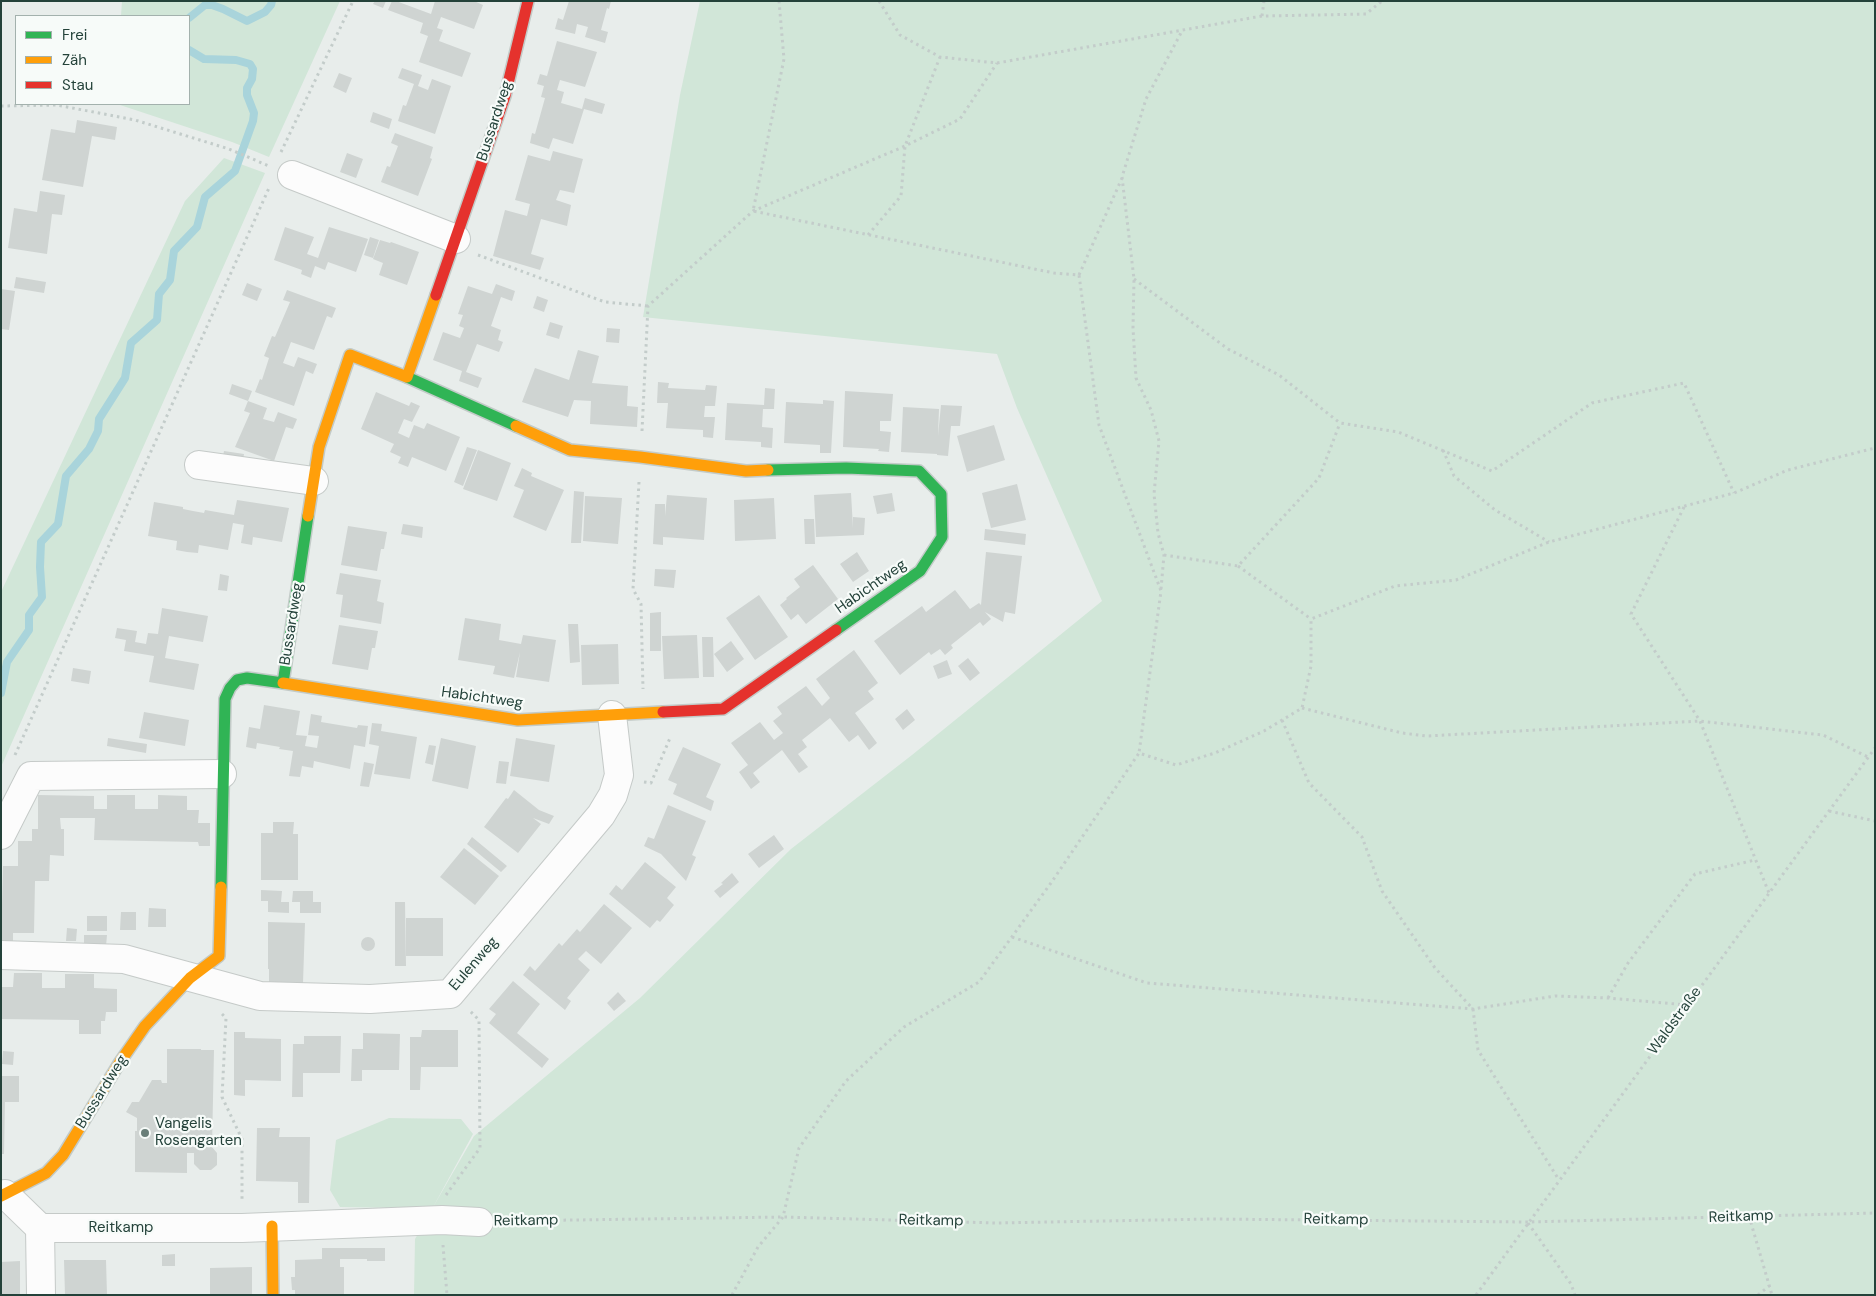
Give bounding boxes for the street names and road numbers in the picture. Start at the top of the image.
street label: Bussardweg [474,78,516,164]
street label: Habichtweg [832,556,910,618]
street label: Bussardweg [277,581,307,667]
street label: Habichtweg [440,683,524,713]
street label: Eulenweg [446,933,502,995]
street label: Waldstraße [1644,983,1706,1059]
street label: Bussardweg [72,1052,132,1132]
street label: Reitkamp [1708,1207,1774,1227]
street label: Reitkamp [1303,1210,1369,1230]
street label: Reitkamp [493,1211,559,1231]
street label: Reitkamp [898,1211,964,1231]
street label: Reitkamp [89,1219,153,1237]

